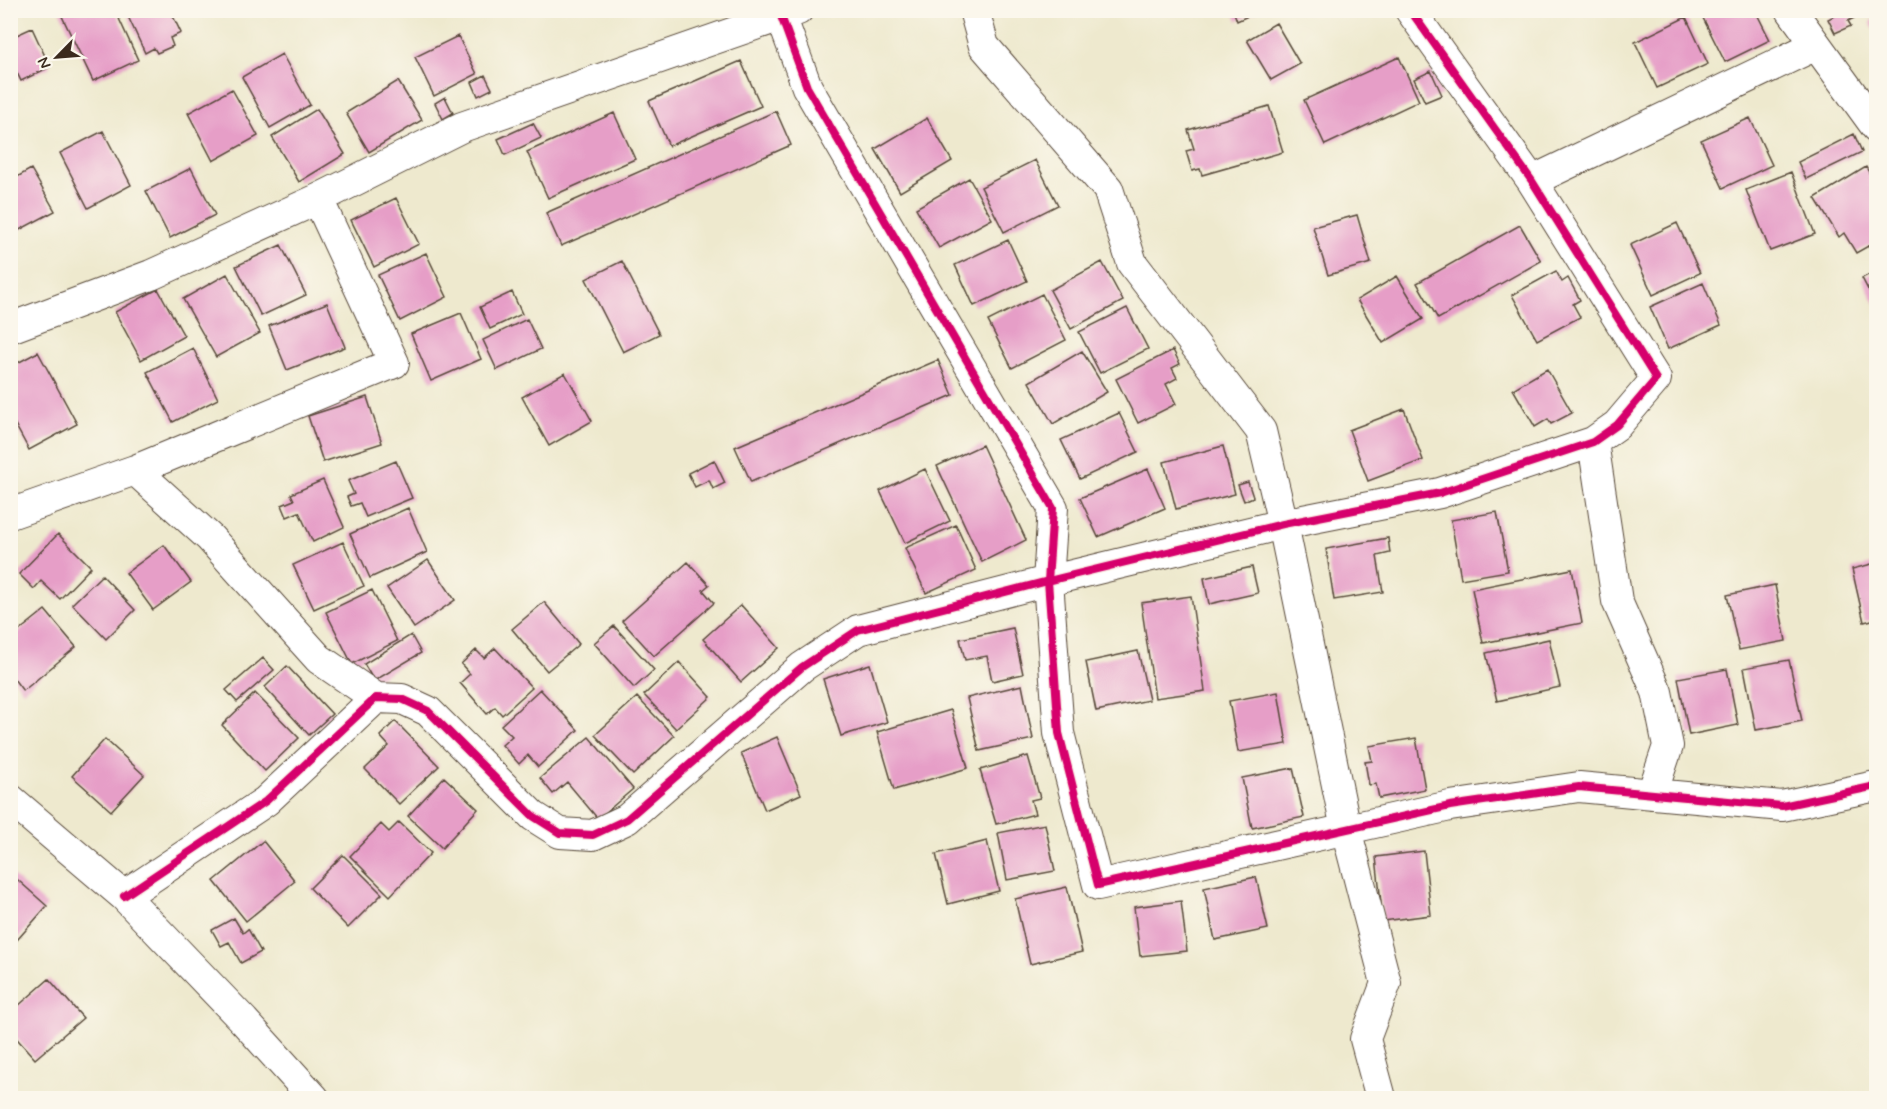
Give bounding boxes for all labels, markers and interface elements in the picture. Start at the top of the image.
north arrow [27,27,87,87]
text: N [33,53,57,72]

